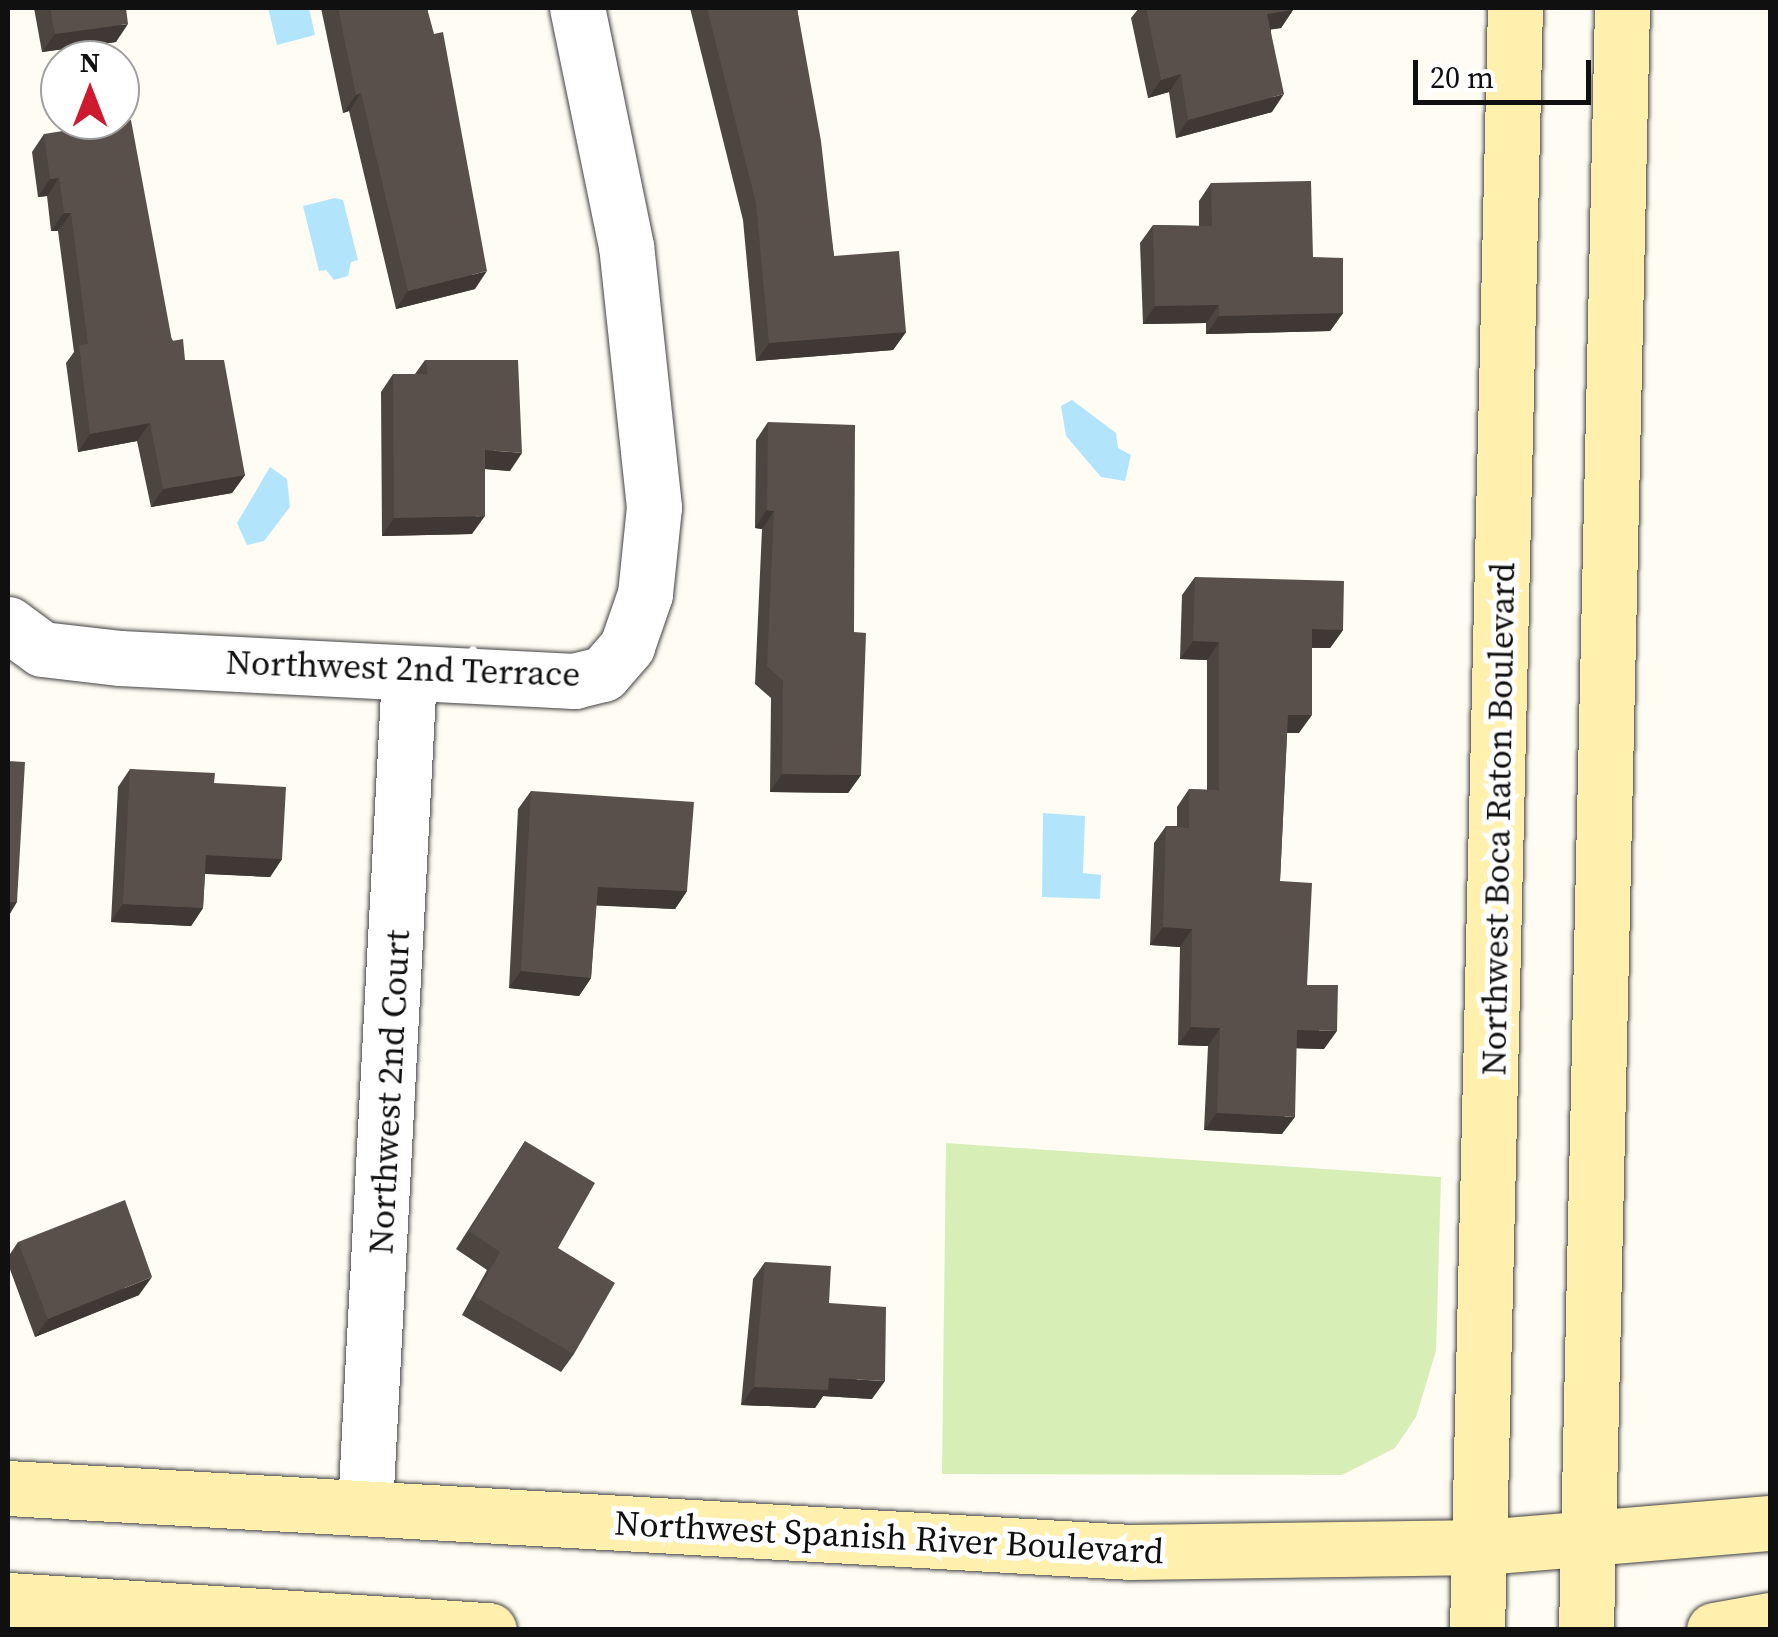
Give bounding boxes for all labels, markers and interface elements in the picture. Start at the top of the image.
north arrow [40,40,140,140]
scale bar [1418,40,1596,102]
text: N [80,43,100,81]
text: 20 m [1430,57,1494,98]
street label: Northwest Boca Raton Boulevard [1473,562,1523,1076]
street label: Northwest 2nd Terrace [225,641,581,695]
street label: Northwest 2nd Court [360,929,418,1255]
street label: Northwest Spanish River Boulevard [613,1502,1165,1572]

